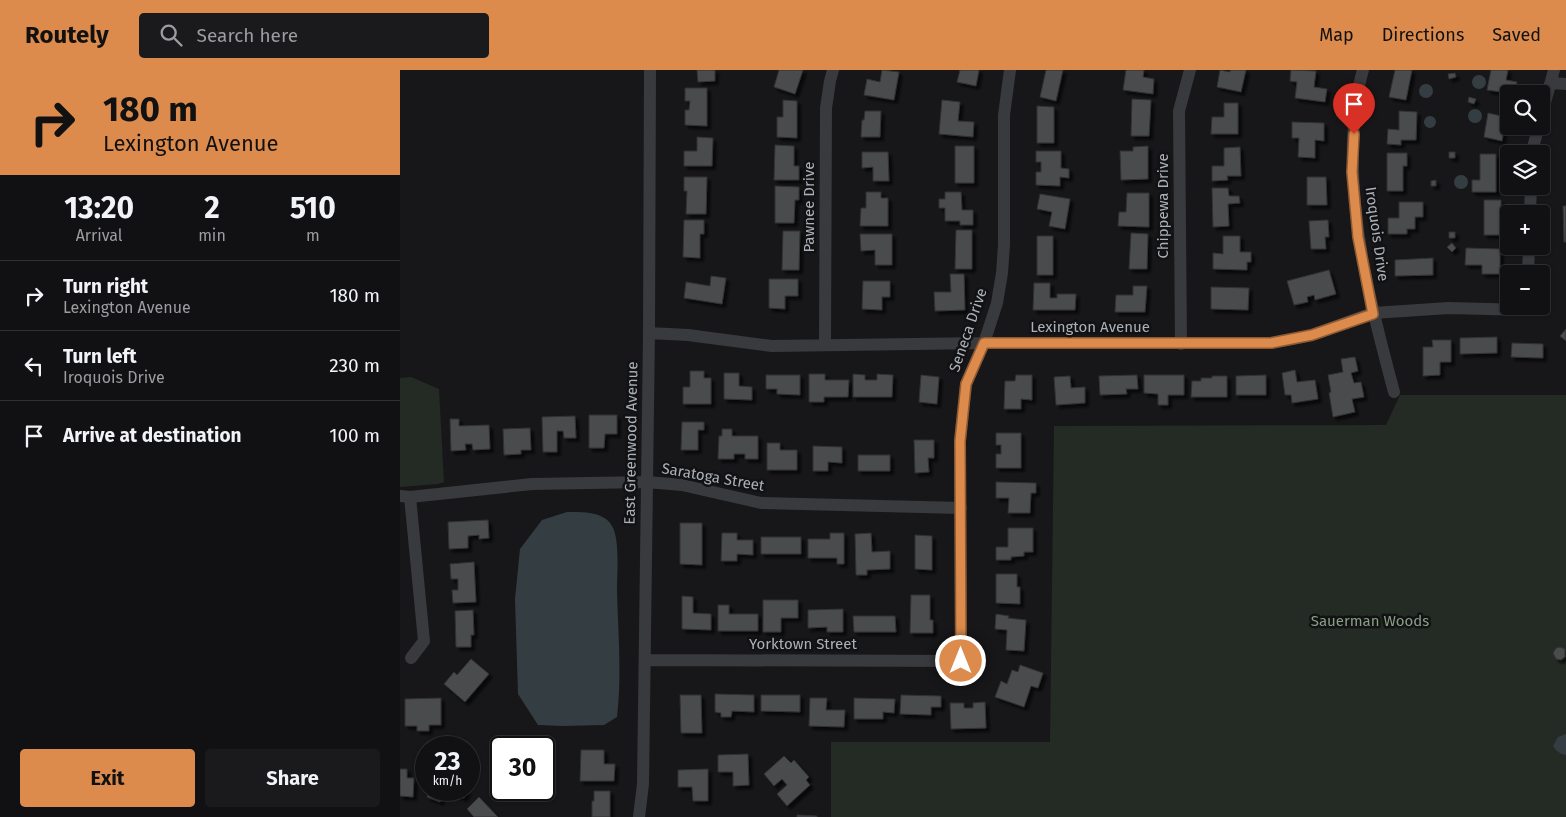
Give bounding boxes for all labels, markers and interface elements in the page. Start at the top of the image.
search box [139,13,489,58]
text: Routely [25,21,109,49]
icon: search [157,21,185,49]
text: Search here [197,24,298,47]
text: Map [1319,24,1354,46]
text: Directions [1382,24,1464,46]
text: Saved [1492,24,1541,46]
pin [1333,83,1375,134]
map controls [1500,85,1550,315]
button: search [1500,85,1550,135]
text: 180 m [103,88,198,130]
icon: right [20,90,85,155]
icon: arrive [1340,90,1368,118]
text: Lexington Avenue [103,130,279,157]
button: layers [1500,145,1550,195]
street label: Chippewa Drive [1154,153,1172,259]
street label: Pawnee Drive [800,161,818,253]
street label: Iroquois Drive [1361,186,1393,282]
text: 13:20 [64,190,134,226]
text: 2 [204,190,220,226]
text: 510 [290,190,336,226]
button: + [1500,205,1550,255]
text: Arrival [76,226,123,245]
text: min [198,226,226,245]
text: m [306,226,320,245]
button: − [1500,265,1550,315]
text: Turn right [63,275,148,298]
icon: right [20,282,48,310]
text: 180 m [329,284,380,307]
street label: Seneca Drive [945,286,991,374]
text: Lexington Avenue [63,298,191,317]
street label: Lexington Avenue [1030,318,1150,336]
text: Turn left [63,345,137,368]
icon: left [20,352,48,380]
text: 230 m [329,354,380,377]
street label: East Greenwood Avenue [621,361,641,525]
text: Iroquois Drive [63,368,165,387]
icon: arrive [20,422,48,450]
text: Arrive at destination [63,424,242,447]
text: 100 m [329,424,380,447]
street label: Saratoga Street [660,459,766,495]
park label: Sauerman Woods [1311,612,1429,630]
position arrow [934,634,986,686]
street label: Yorktown Street [749,635,857,653]
speed limit sign: 30 [490,736,555,801]
text: 23 [435,747,460,777]
button: Exit [20,749,195,807]
button: Share [205,749,380,807]
text: km/h [433,774,462,788]

